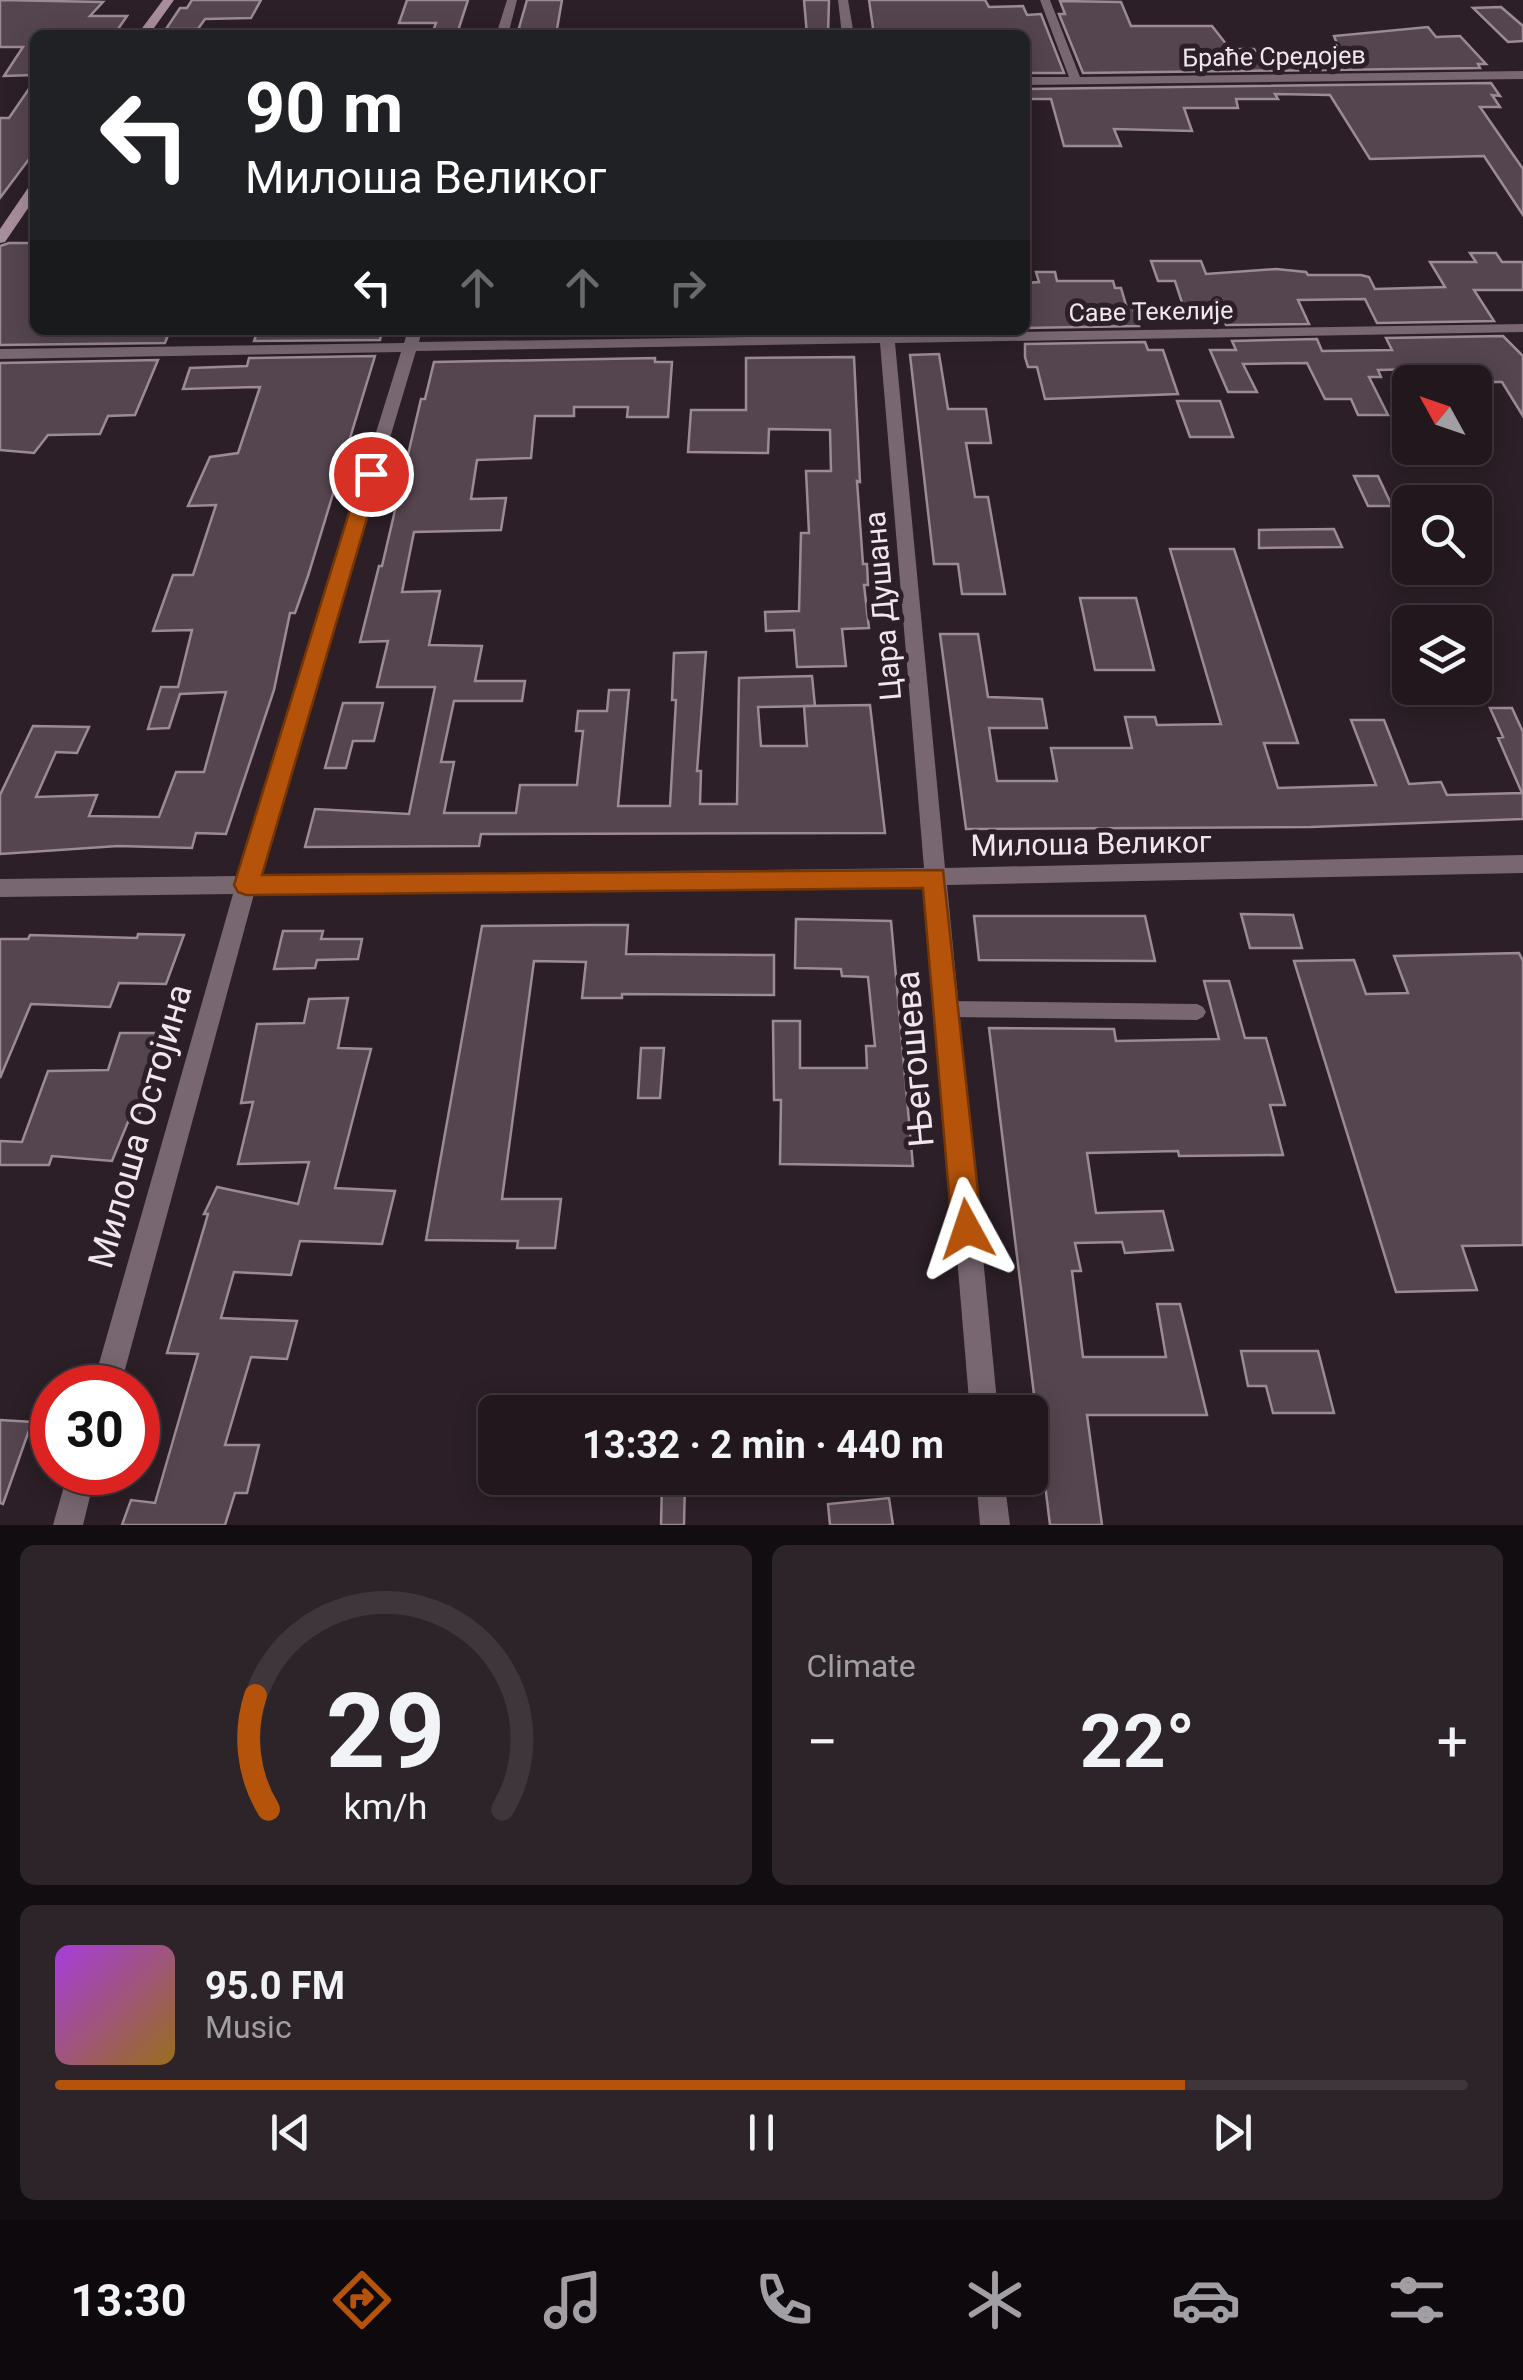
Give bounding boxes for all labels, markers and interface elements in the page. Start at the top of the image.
street label: Браће Средојев [1182,40,1366,73]
text: 90 m [245,67,403,149]
icon: left [80,70,210,200]
text: Милоша Великог [245,151,606,204]
icon: left [345,260,400,315]
icon: ahead [450,260,505,315]
icon: ahead [555,260,610,315]
icon: right [660,260,715,315]
street label: Саве Текелије [1068,296,1234,327]
north arrow [1392,365,1492,465]
map controls [1392,365,1492,705]
pin [329,432,414,517]
icon: arrive [344,447,399,502]
button: search [1392,485,1492,585]
street label: Цара Душана [857,510,908,702]
button: layers [1392,605,1492,705]
street label: Милоша Великог [970,824,1212,863]
street label: Његошева [886,969,943,1149]
street label: Милоша Остојина [80,980,201,1273]
position arrow [915,1177,1019,1281]
speed limit sign: 30 [30,1365,160,1495]
text: 13:32 · 2 min · 440 m [582,1423,944,1467]
text: Climate [807,1647,916,1685]
text: 29 [326,1671,445,1792]
text: 22° [1080,1697,1195,1785]
text: − [807,1710,838,1774]
text: + [1437,1710,1468,1774]
text: km/h [344,1786,428,1828]
text: 95.0 FM [205,1964,345,2008]
text: Music [205,2008,292,2046]
icon: previous [263,2105,318,2160]
icon: pause [734,2105,789,2160]
icon: next [1205,2105,1260,2160]
icon: directions [327,2265,397,2335]
icon: music [538,2265,608,2335]
icon: phone [749,2265,819,2335]
icon: climate [960,2265,1030,2335]
icon: car [1171,2265,1241,2335]
icon: filters [1382,2265,1452,2335]
text: 13:30 [71,2274,186,2327]

